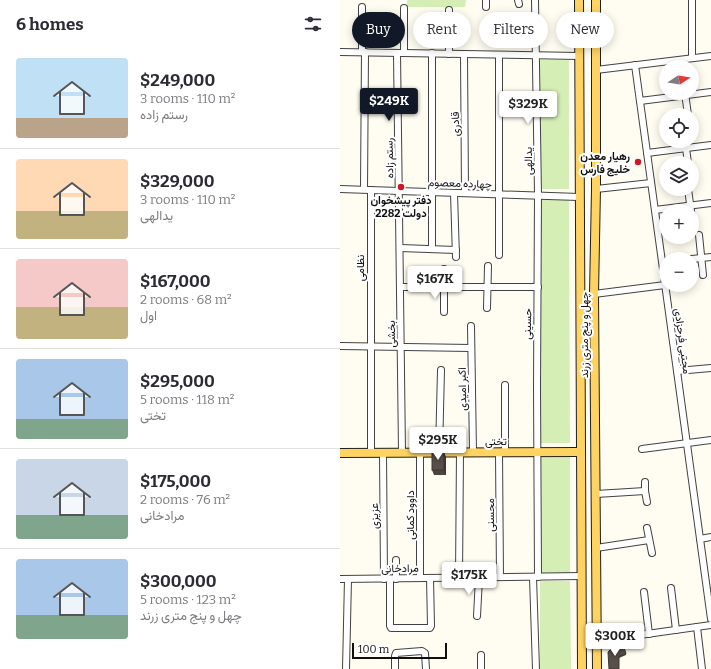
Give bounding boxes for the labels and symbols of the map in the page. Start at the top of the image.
north arrow [659,60,699,100]
pin: $249K [361,88,417,122]
pin: $329K [500,91,556,125]
street label: قادری [449,112,462,136]
street label: رستم زاده [383,137,397,178]
street label: یدالهی [522,147,535,175]
place label: رهیار معدن خلیج فارس [580,150,631,177]
marker: رهیار معدن خلیج فارس [633,157,643,167]
street label: چهارده معصوم [428,176,492,192]
marker: دفتر پیشخوان دولت 2282 [396,182,406,192]
place label: دفتر پیشخوان دولت 2282 [370,194,432,220]
street label: نظامی [354,255,367,281]
pin: $167K [407,266,463,300]
street label: چهل و پنج متری زرند [578,292,592,378]
street label: مجتبی فرحزادی [671,307,694,375]
street label: حسینی [521,308,534,340]
street label: بخشی [385,320,398,348]
street label: اکبر امیدی [456,367,469,411]
pin: $295K [410,427,466,461]
street label: تختی [485,435,508,448]
street label: داوود کمانی [404,490,417,540]
street label: محسنی [484,498,497,532]
street label: عزیزی [368,503,381,529]
street label: مرادخانی [381,562,419,575]
pin: $175K [441,562,497,596]
pin: $300K [587,623,643,657]
scale bar [352,641,447,660]

